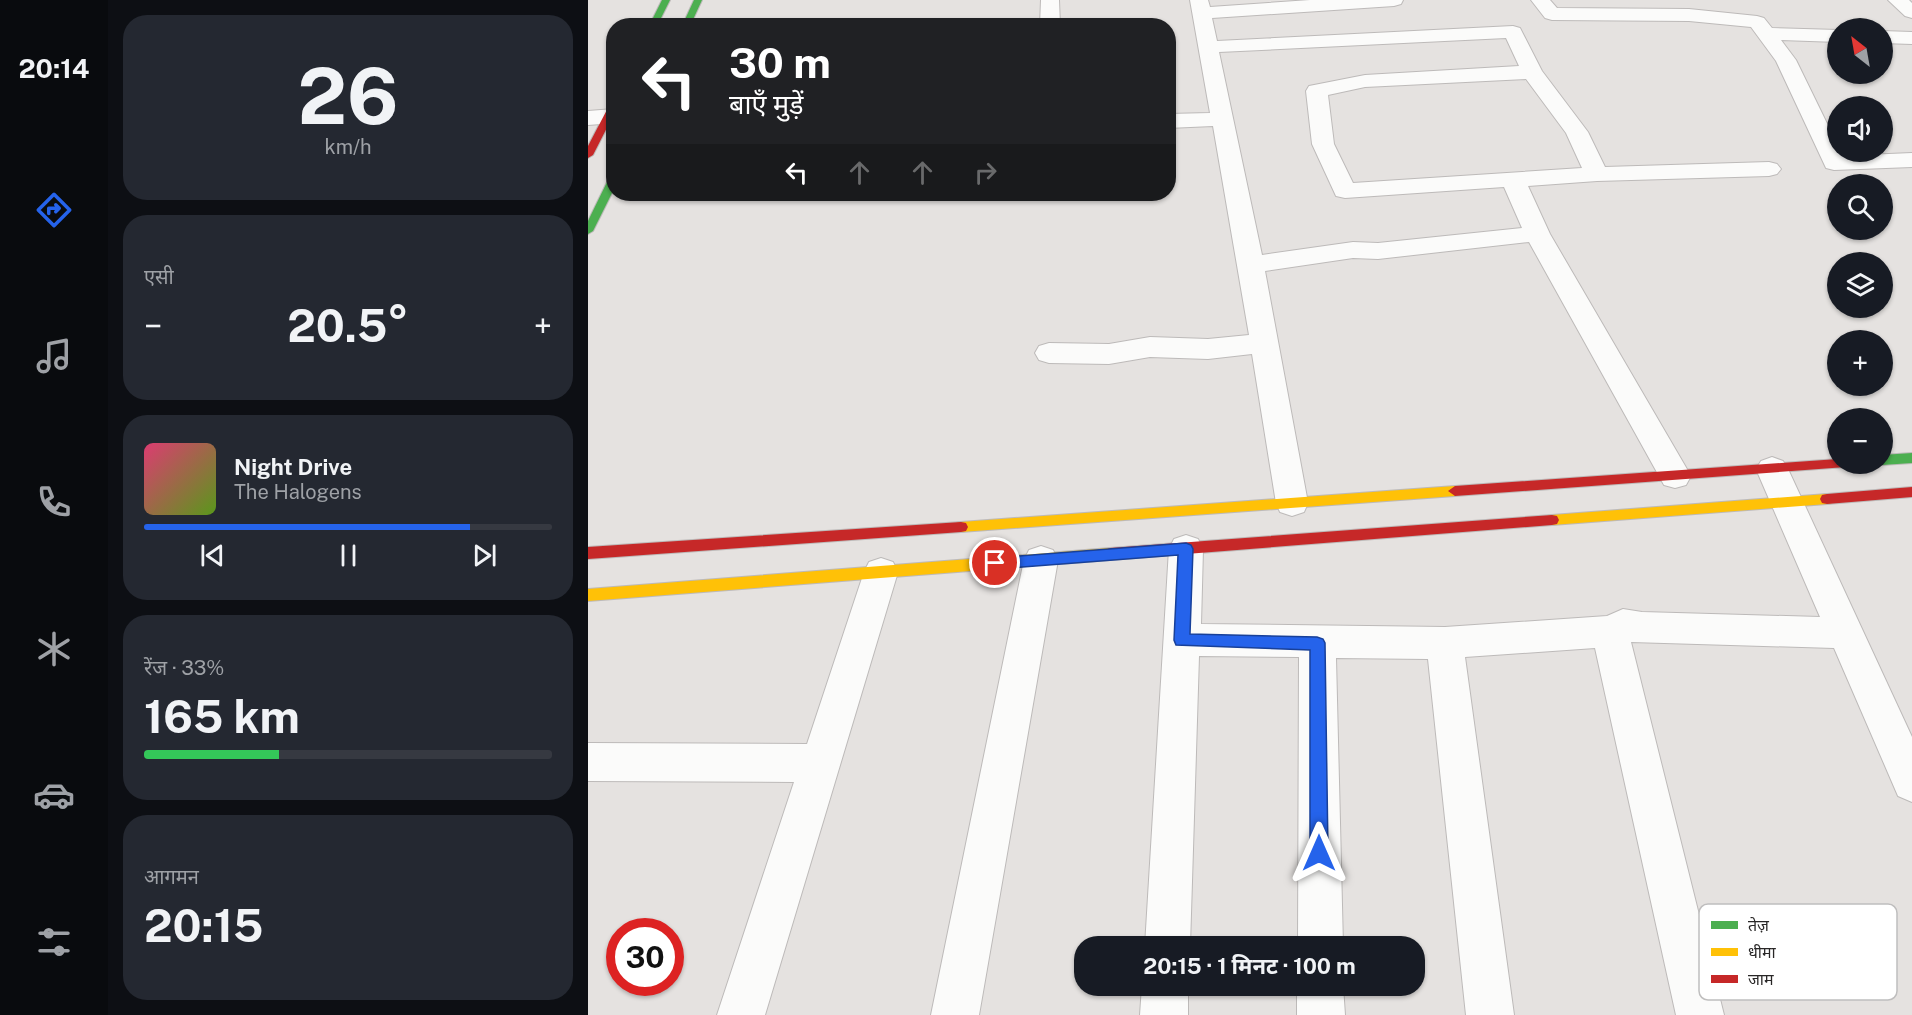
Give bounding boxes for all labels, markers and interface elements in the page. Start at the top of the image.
north arrow [1827,18,1893,84]
map controls [1827,18,1893,474]
text: 30 m [729,38,831,87]
icon: left [630,42,708,120]
text: 26 [297,50,399,142]
text: 20:14 [18,52,90,84]
text: बाएँ मुड़ें [729,88,804,120]
button: sound [1827,96,1893,162]
text: km/h [324,135,372,159]
icon: left [780,156,813,189]
icon: ahead [843,156,876,189]
icon: ahead [906,156,939,189]
icon: right [969,156,1002,189]
button: search [1827,174,1893,240]
icon: directions [33,189,75,231]
button: layers [1827,252,1893,318]
text: एसी [144,265,174,289]
text: 20.5° [287,299,409,352]
text: − [144,307,162,345]
text: + [534,307,552,345]
button: + [1827,330,1893,396]
icon: music [33,335,75,377]
button: − [1827,408,1893,474]
text: Night Drive [234,454,352,480]
text: The Halogens [234,480,362,504]
icon: phone [33,481,75,523]
pin [969,537,1020,588]
icon: previous [196,539,229,572]
icon: pause [332,539,365,572]
icon: next [468,539,501,572]
icon: arrive [978,546,1011,579]
icon: climate [33,628,75,670]
text: रेंज · 33% [144,656,224,680]
text: 165 km [144,690,300,743]
icon: car [33,774,75,816]
position arrow [1287,821,1351,885]
text: आगमन [144,865,199,889]
text: 20:15 [144,899,263,952]
legend [1699,904,1897,1000]
text: तेज़ [1748,916,1770,935]
speed limit sign: 30 [606,918,684,996]
icon: filters [33,921,75,963]
text: धीमा [1748,943,1777,962]
text: 20:15 · 1 मिनट · 100 m [1143,953,1356,979]
text: जाम [1748,970,1774,989]

